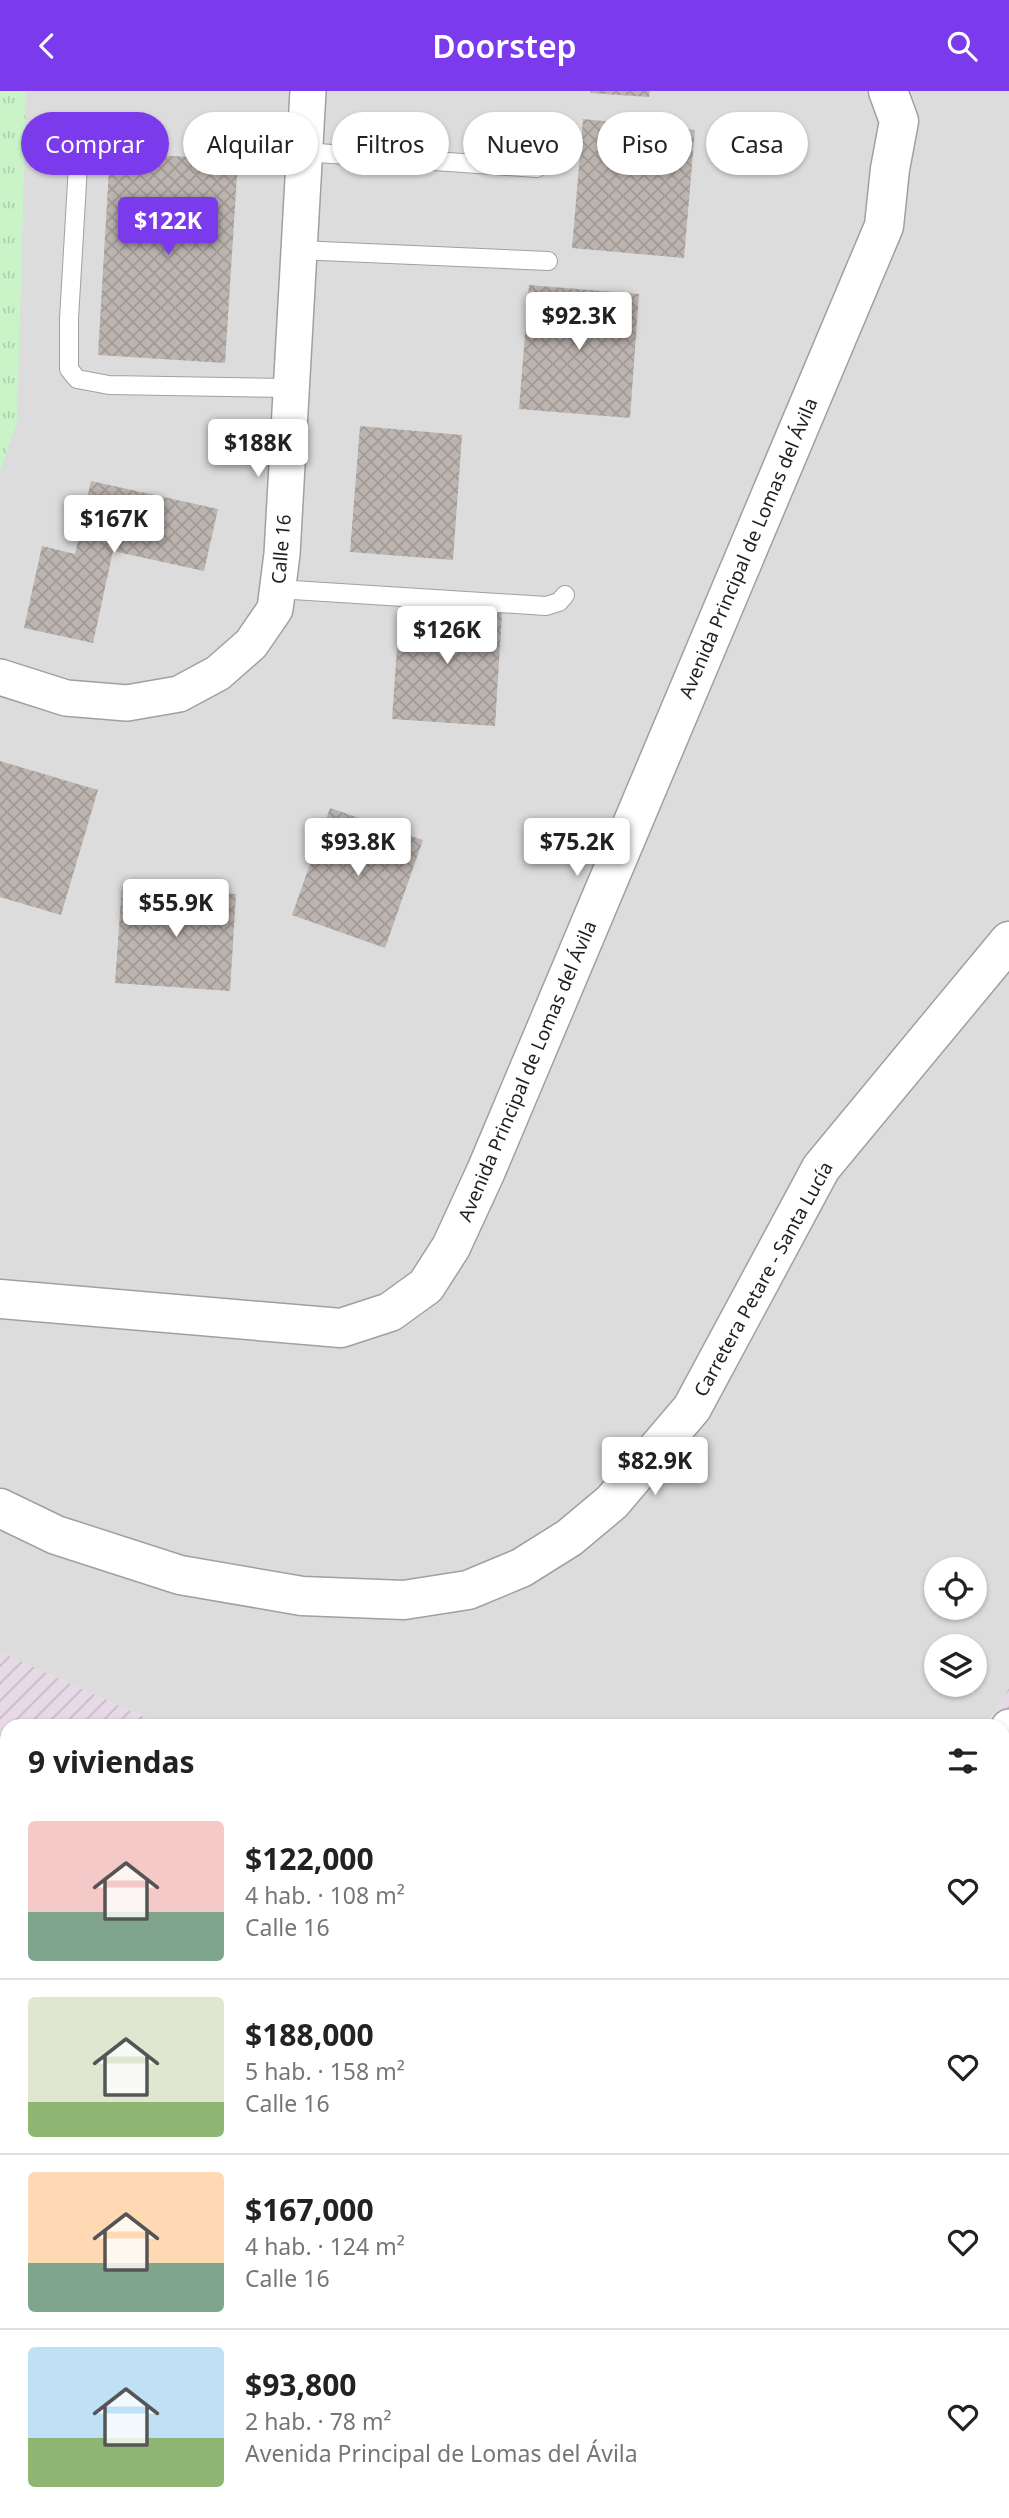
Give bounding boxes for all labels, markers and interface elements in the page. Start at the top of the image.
text: Doorstep [432,24,577,67]
icon: back [28,27,66,65]
icon: search [943,27,981,65]
chip: Comprar [21,112,169,175]
chip: Alquilar [183,112,318,175]
chip: Filtros [332,112,449,175]
chip: Nuevo [463,112,583,175]
chip: Piso [597,112,692,175]
chip: Casa [706,112,808,175]
pin: $122K [119,197,217,257]
text: $122K [134,204,202,236]
pin: $92.3K [522,293,636,352]
text: $92.3K [542,299,616,331]
street label: Avenida Principal de Lomas del Ávila [673,394,823,702]
pin: $188K [209,419,307,479]
text: $188K [224,426,292,458]
pin: $167K [65,496,163,555]
text: $167K [80,502,148,534]
street label: Calle 16 [265,513,297,585]
pin: $126K [398,607,496,666]
text: $126K [413,613,481,645]
pin: $93.8K [301,819,415,878]
pin: $75.2K [520,819,634,878]
text: $93.8K [321,825,395,857]
text: $75.2K [540,825,614,857]
pin: $55.9K [119,879,233,939]
text: $55.9K [139,886,213,918]
street label: Avenida Principal de Lomas del Ávila [452,917,602,1225]
street label: Carretera Petare - Santa Lucía [687,1157,839,1401]
pin: $82.9K [598,1437,712,1497]
text: $82.9K [618,1444,692,1476]
map controls [924,1557,987,1697]
button: locate [924,1557,987,1620]
button: layers [924,1634,987,1697]
text: 9 viviendas [28,1741,195,1782]
icon: filters [944,1742,982,1780]
text: $122,000 [245,1838,374,1879]
icon: home [84,1849,168,1933]
icon: heart [944,1872,982,1910]
text: 4 hab. · 108 m² [245,1879,405,1911]
text: Calle 16 [245,1911,330,1943]
text: $188,000 [245,2014,374,2055]
icon: home [84,2025,168,2109]
icon: heart [944,2048,982,2086]
text: 5 hab. · 158 m² [245,2055,405,2087]
text: Calle 16 [245,2087,330,2119]
text: $167,000 [245,2189,374,2230]
icon: home [84,2200,168,2284]
icon: heart [944,2223,982,2261]
text: 4 hab. · 124 m² [245,2230,405,2262]
text: Calle 16 [245,2262,330,2294]
text: $93,800 [245,2364,357,2405]
icon: home [84,2375,168,2459]
icon: heart [944,2398,982,2436]
text: 2 hab. · 78 m² [245,2405,392,2437]
text: Avenida Principal de Lomas del Ávila [245,2437,638,2469]

